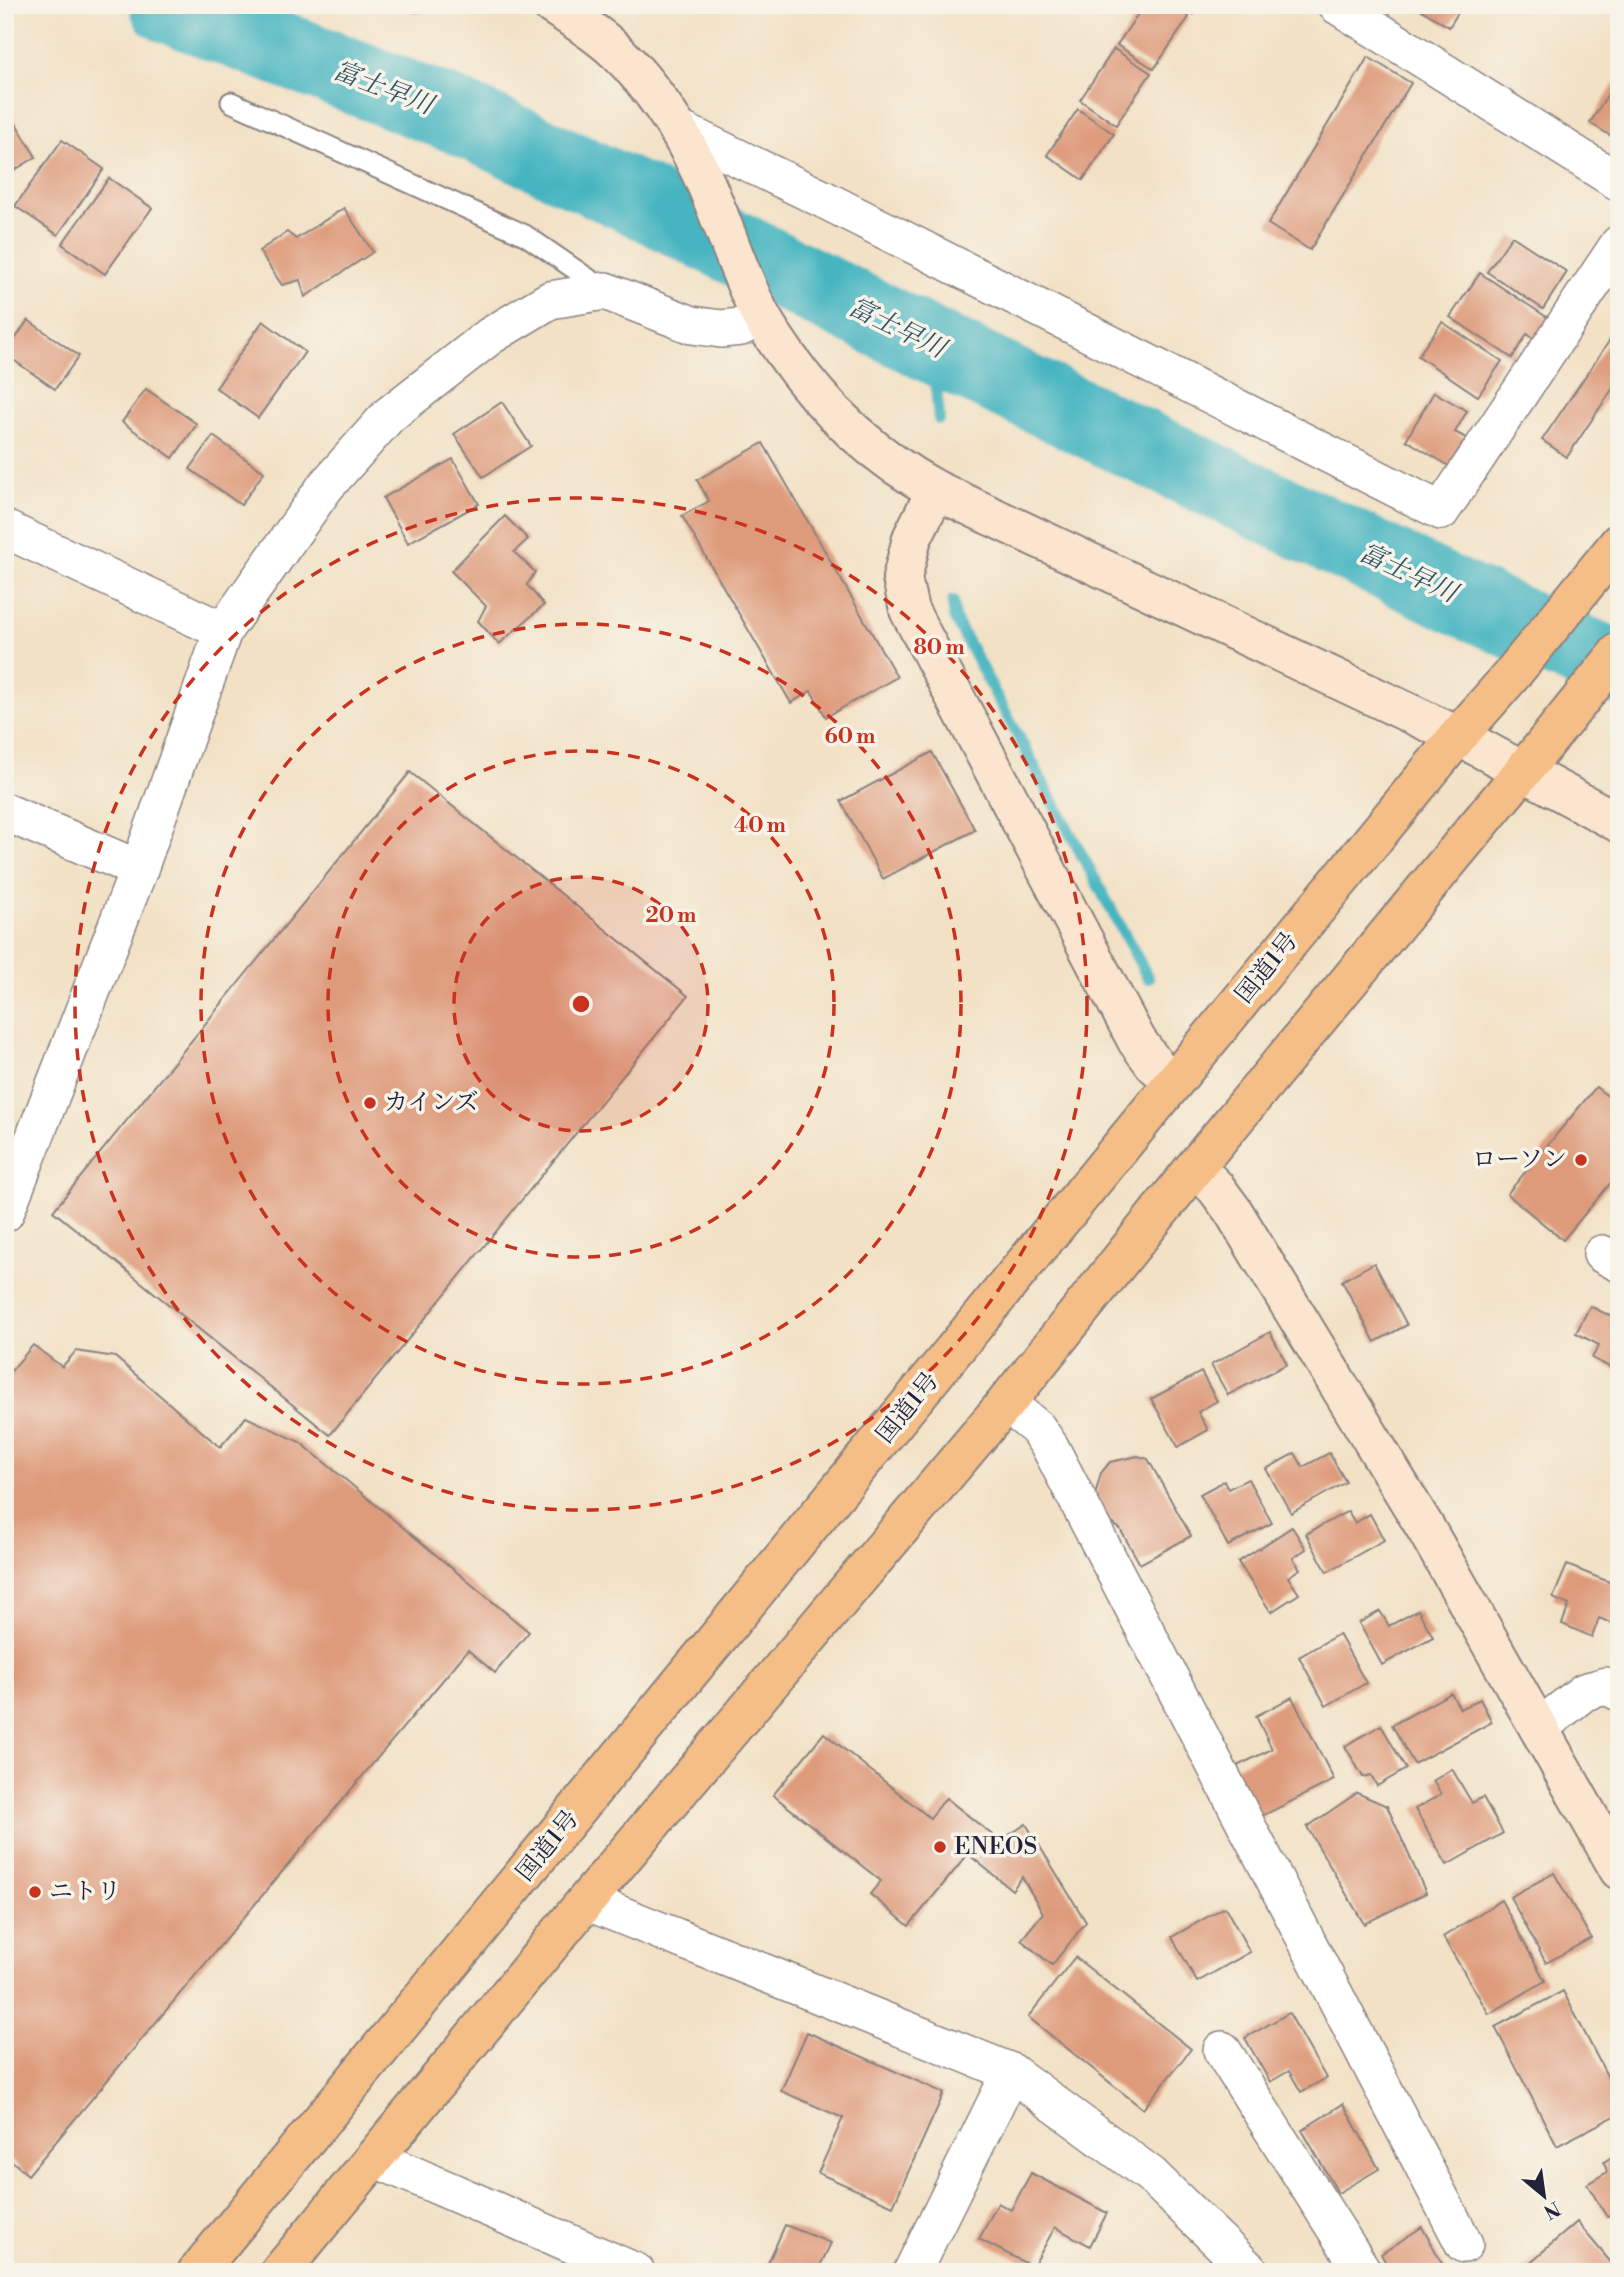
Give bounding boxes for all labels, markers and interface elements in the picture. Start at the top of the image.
water label: 富士早川 [329,54,440,123]
water label: 富士早川 [843,291,953,366]
water label: 富士早川 [1354,537,1465,611]
text: 80 m [913,635,965,661]
text: 60 m [825,724,875,750]
text: 40 m [734,813,786,839]
text: 20 m [646,903,696,929]
street label: 国道1号 [1229,927,1305,1009]
centre of rings [569,992,593,1016]
place label: カインズ [384,1088,479,1118]
marker: カインズ [362,1095,378,1111]
place label: ローソン [1472,1145,1567,1175]
marker: ローソン [1573,1152,1589,1168]
street label: 国道1号 [870,1367,946,1449]
street label: 国道1号 [510,1805,586,1887]
place label: ENEOS [954,1832,1037,1862]
marker: ENEOS [932,1839,948,1855]
place label: ニトリ [49,1877,121,1907]
marker: ニトリ [27,1884,43,1900]
north arrow [1508,2162,1578,2232]
text: N [1539,2196,1564,2224]

